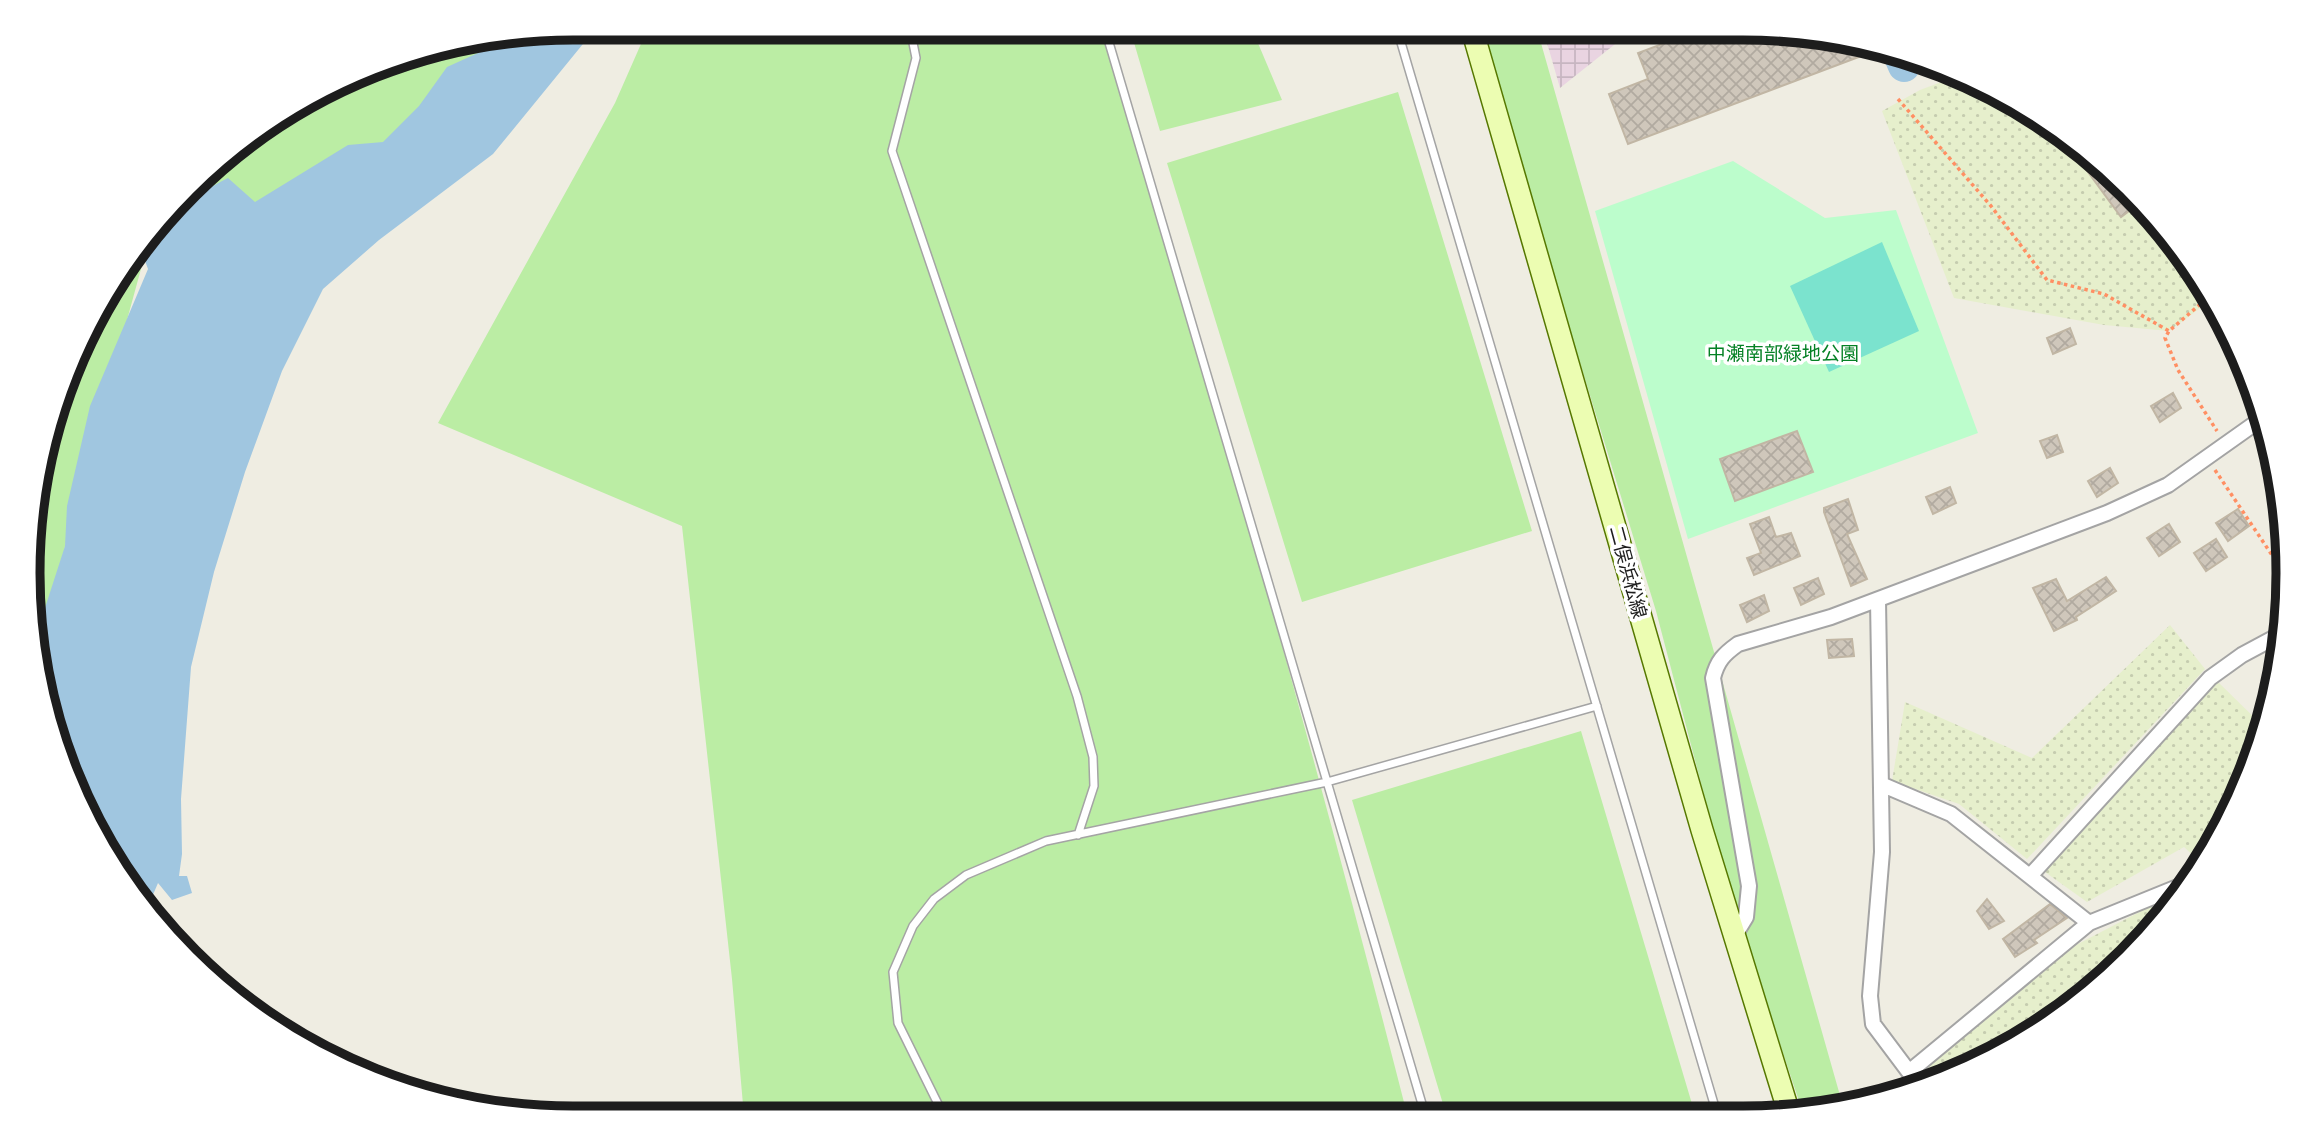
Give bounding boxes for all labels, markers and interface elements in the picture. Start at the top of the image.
park label: 中瀬南部緑地公園 [1707,342,1859,365]
street label: 二俣浜松線 [1605,523,1651,621]

